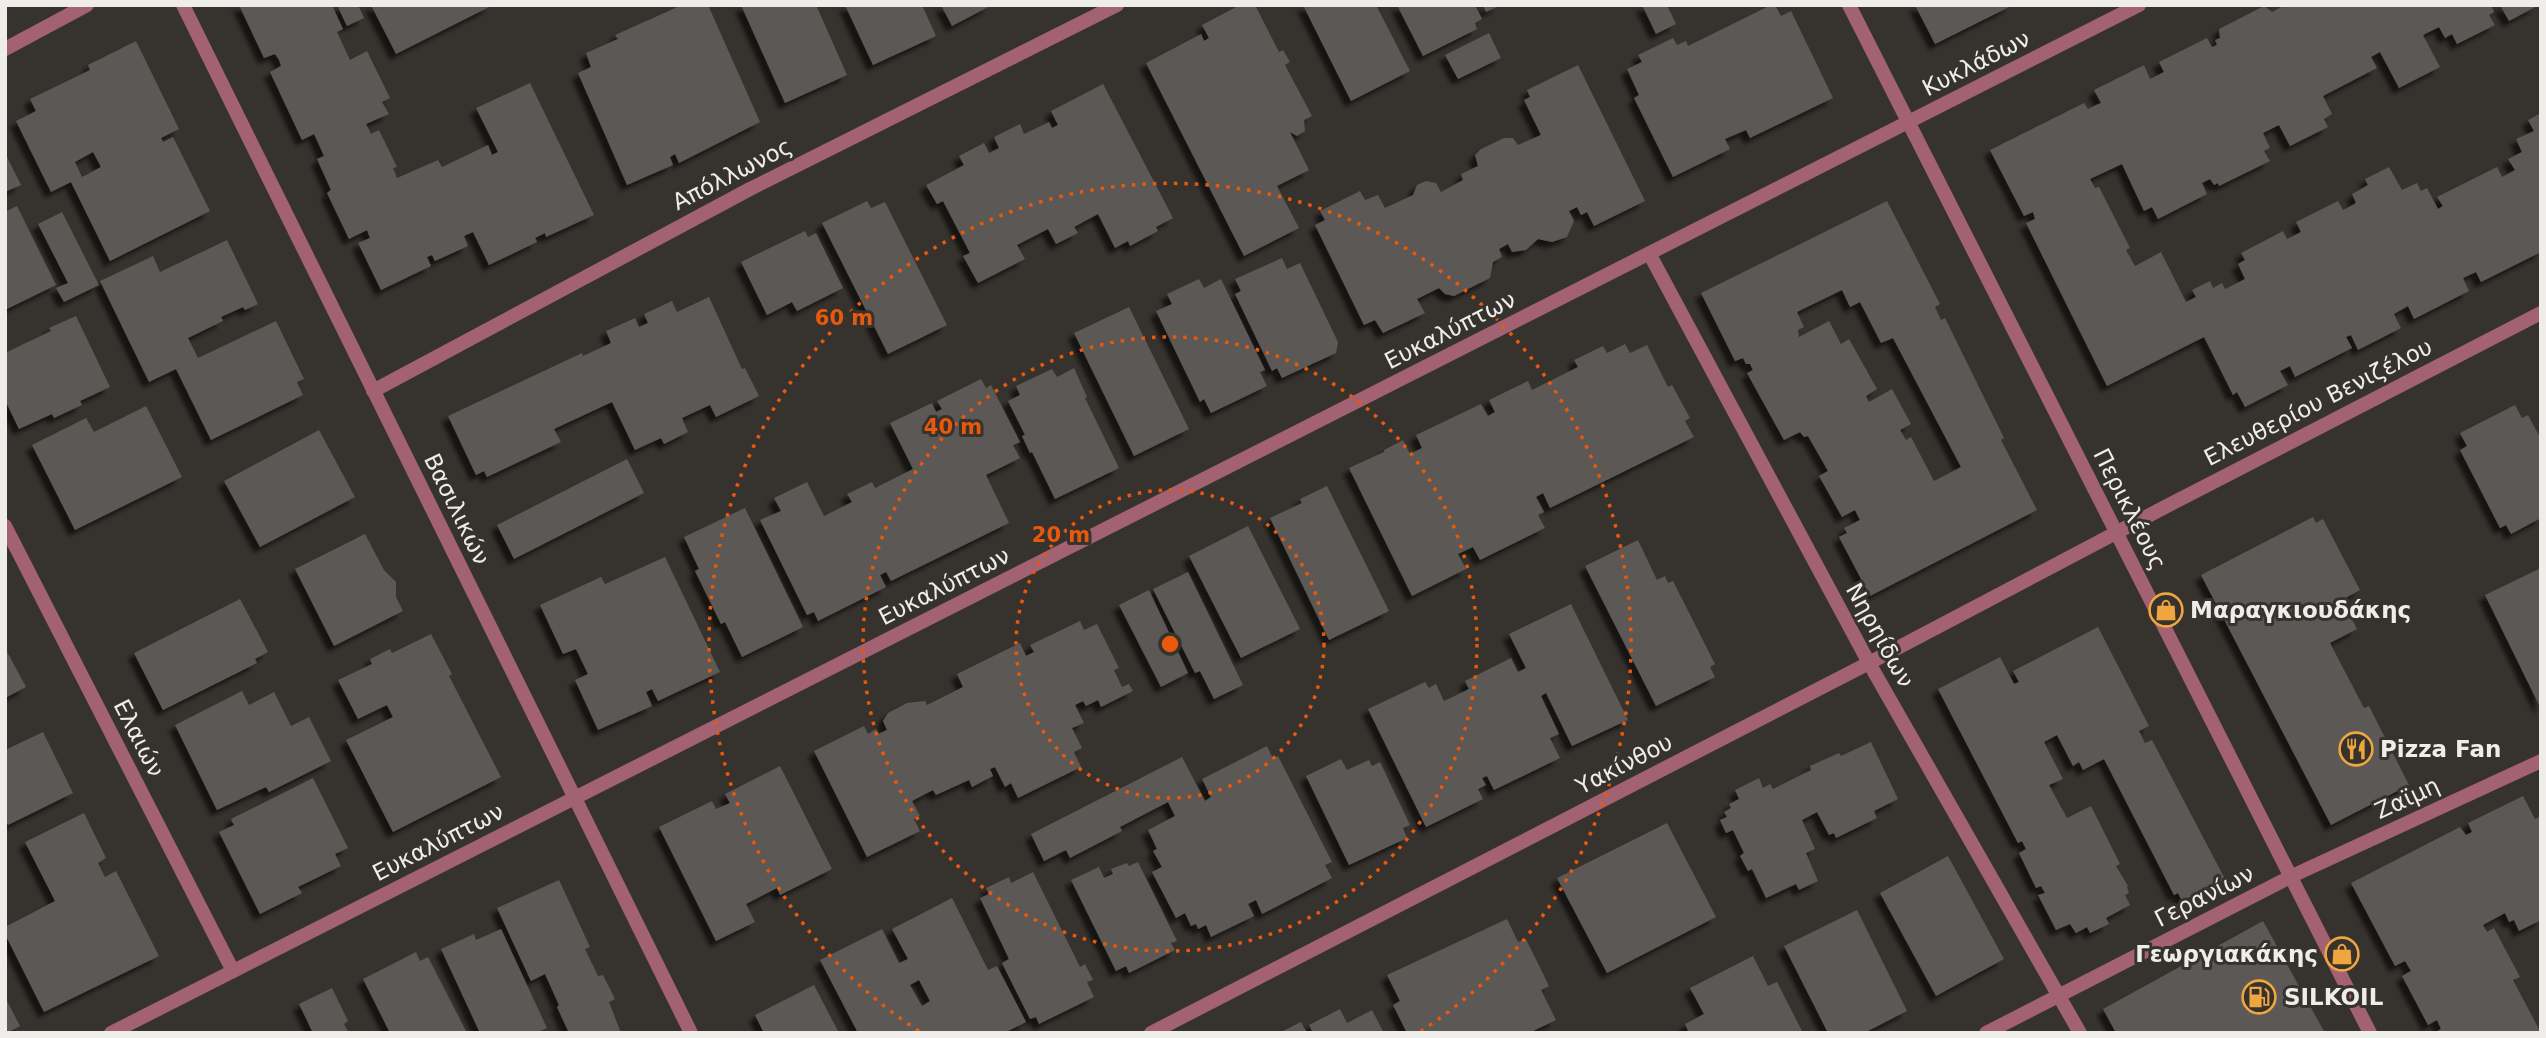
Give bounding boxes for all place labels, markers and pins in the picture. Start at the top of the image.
shop icon: Μαραγκιουδάκης [2147,591,2185,629]
place label: Μαραγκιουδάκης [2190,597,2411,623]
centre of rings [1158,632,1182,656]
restaurant icon: Pizza Fan [2337,730,2375,768]
place label: Pizza Fan [2380,736,2501,762]
shop icon: Γεωργιακάκης [2323,935,2361,973]
place label: Γεωργιακάκης [2135,941,2318,967]
fuel station icon: SILKOIL [2240,978,2278,1016]
place label: SILKOIL [2284,984,2384,1010]

